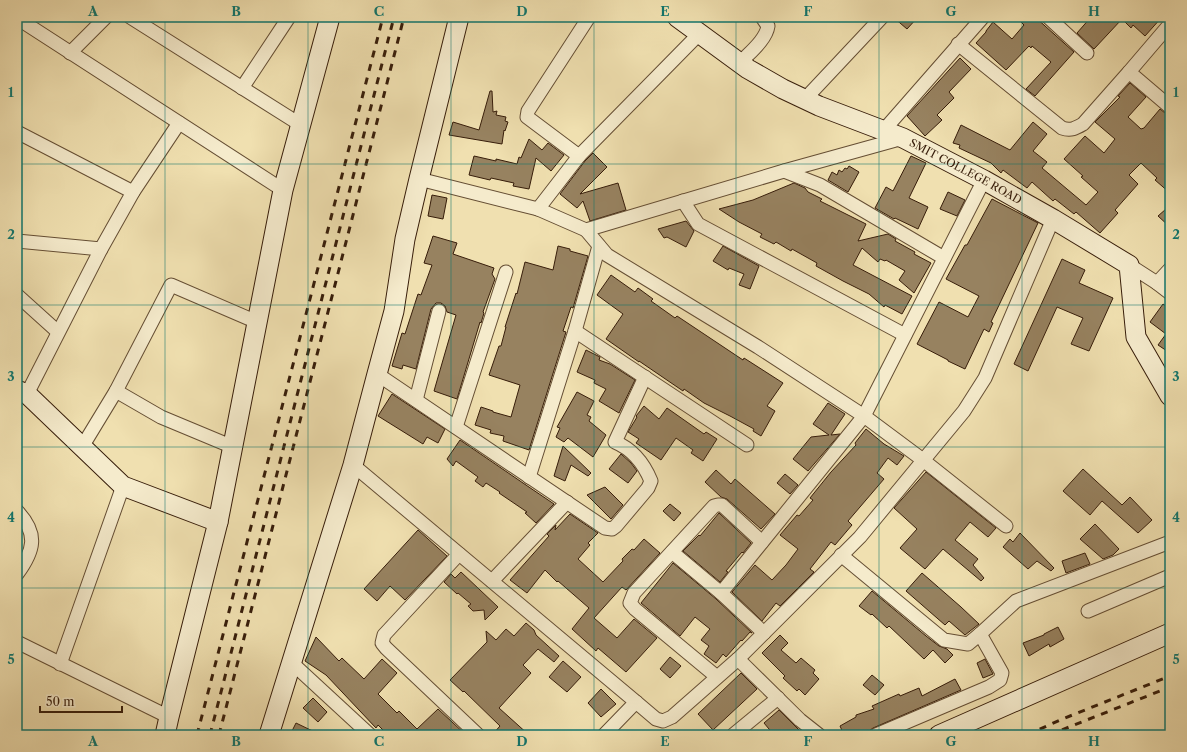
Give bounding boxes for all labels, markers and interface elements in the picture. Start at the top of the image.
text: A [87,3,99,19]
text: B [231,3,241,19]
text: C [374,3,384,19]
text: D [516,3,528,19]
text: E [660,3,670,19]
text: F [804,3,813,19]
text: G [945,3,957,19]
text: H [1088,3,1100,19]
text: 1 [8,84,14,100]
text: 1 [1173,84,1179,100]
street label: SMIT COLLEGE ROAD [907,136,1025,207]
text: 2 [7,226,15,242]
text: 2 [1172,226,1180,242]
text: 3 [7,368,15,384]
text: 3 [1172,368,1180,384]
text: 4 [7,509,15,525]
text: 4 [1172,509,1180,525]
text: 5 [7,651,15,667]
text: 5 [1172,651,1180,667]
scale bar [40,688,122,714]
text: 50 m [46,694,75,709]
text: A [87,733,99,749]
text: B [231,733,241,749]
text: C [374,733,384,749]
text: D [516,733,528,749]
text: E [660,733,670,749]
text: F [804,733,813,749]
text: G [945,733,957,749]
text: H [1088,733,1100,749]

